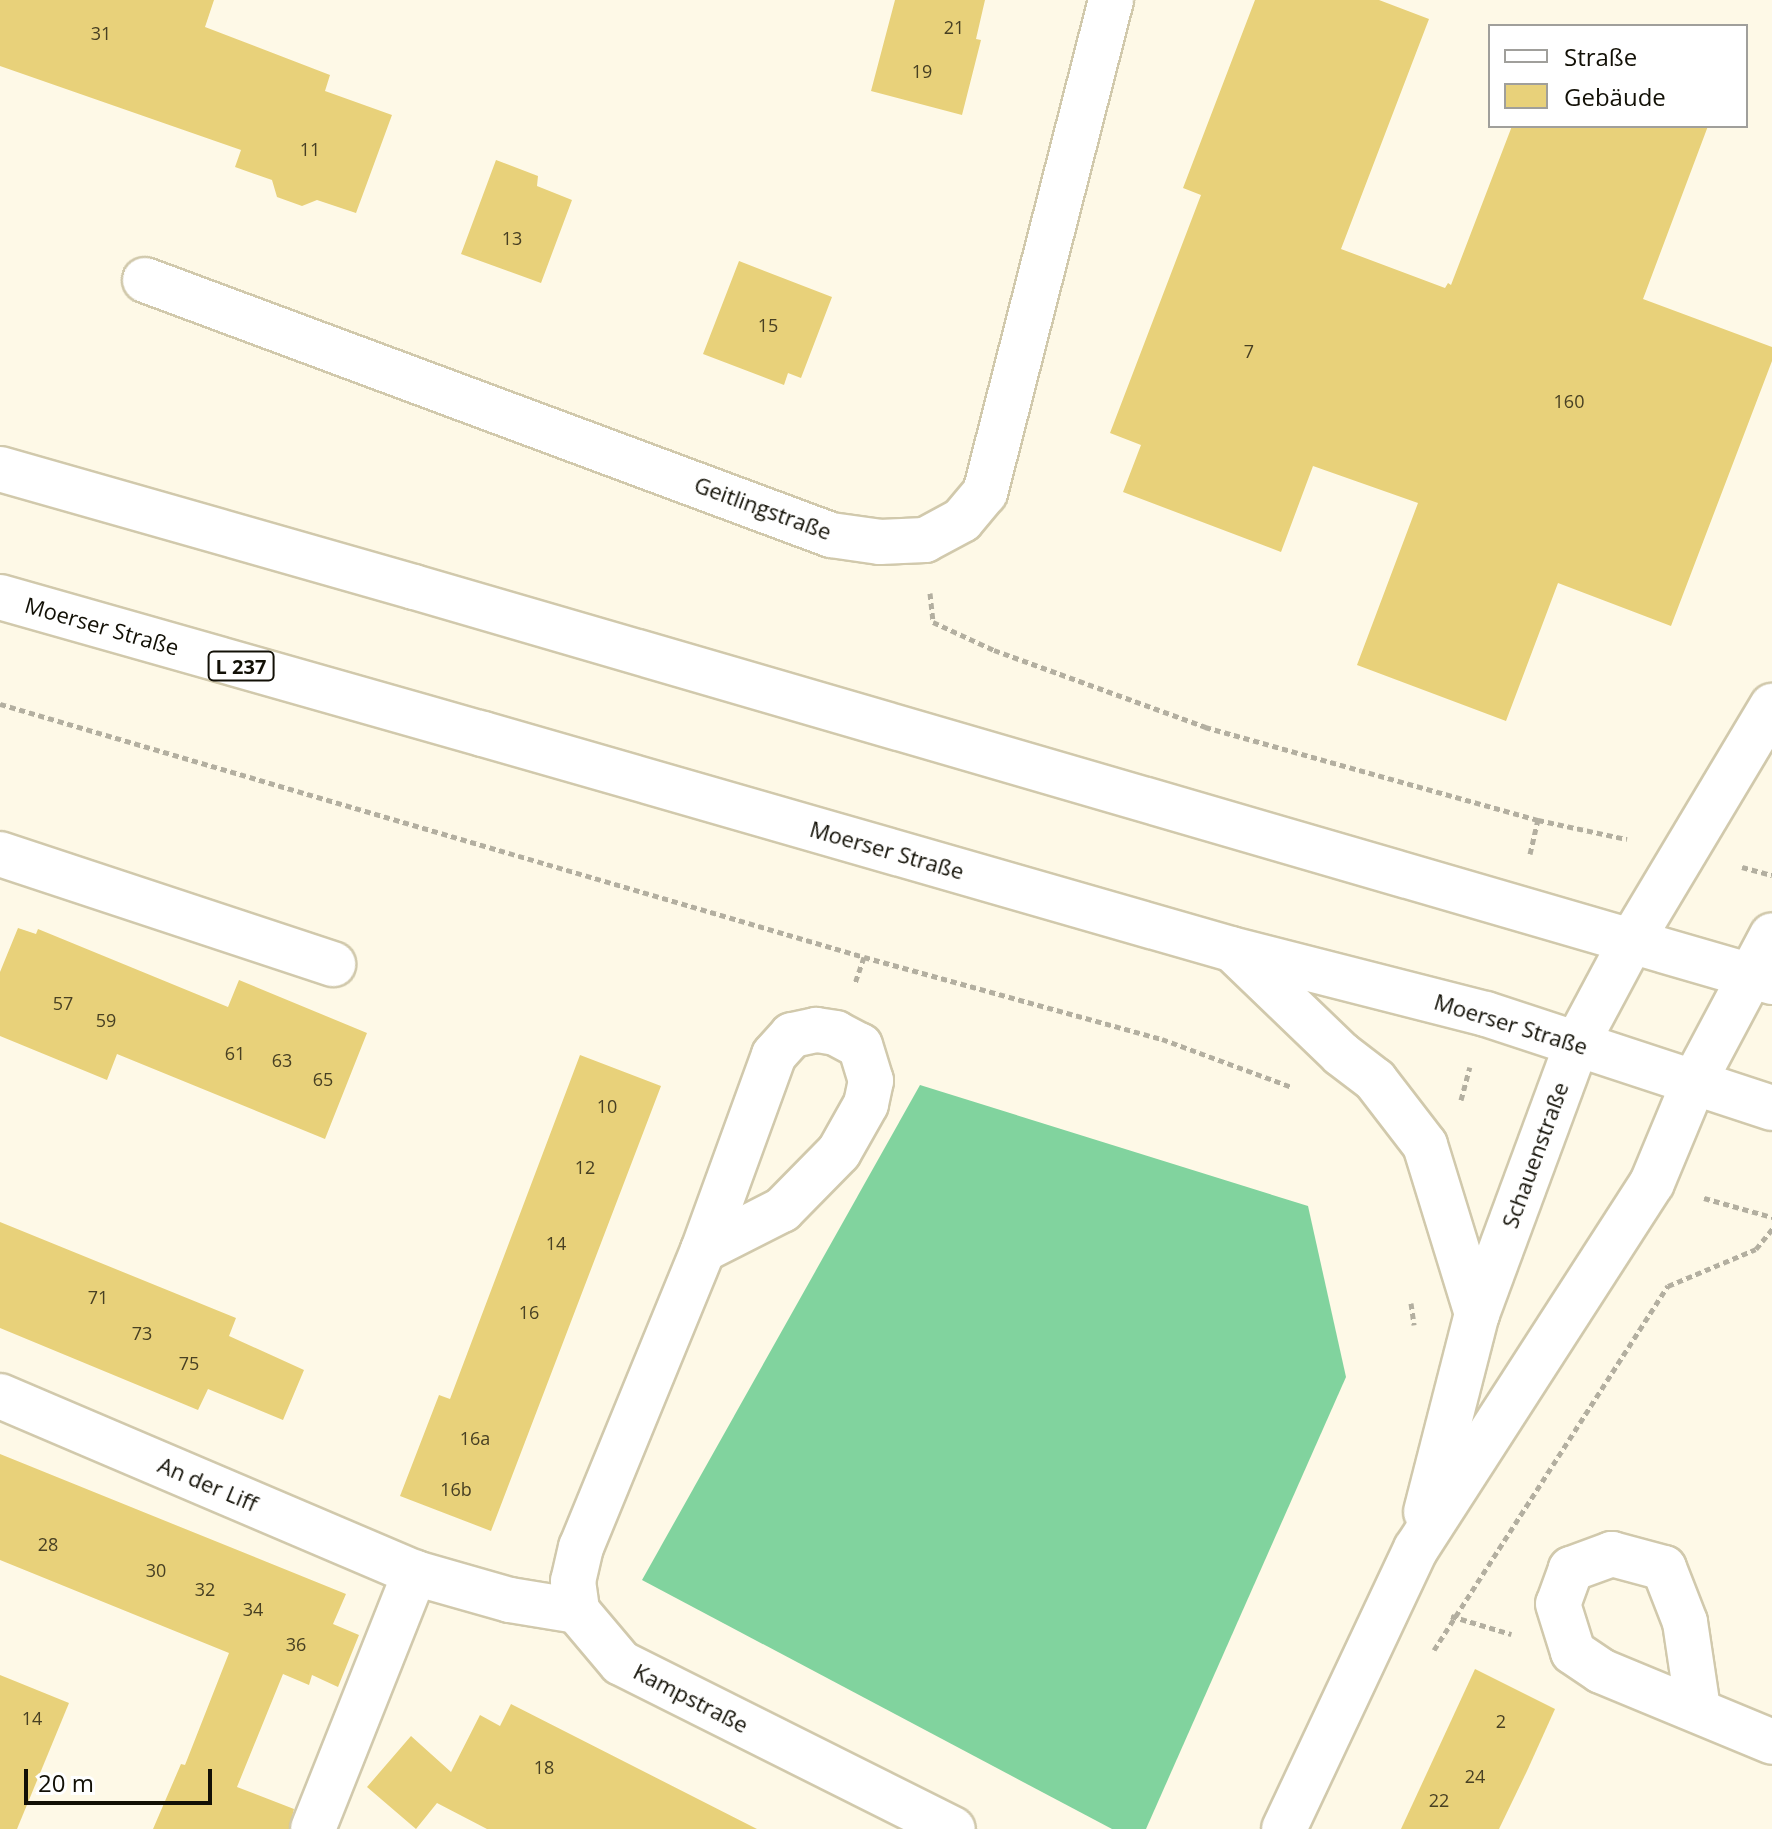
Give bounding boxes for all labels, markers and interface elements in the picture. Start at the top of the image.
house number: 21 [944,16,964,38]
house number: 31 [91,22,111,44]
legend [1488,24,1748,128]
text: Straße [1564,40,1637,73]
house number: 19 [912,60,932,82]
text: Gebäude [1564,80,1666,113]
house number: 11 [300,138,320,160]
house number: 13 [502,227,522,249]
house number: 15 [758,314,778,336]
house number: 7 [1244,340,1254,362]
house number: 160 [1554,390,1584,412]
street label: Geitlingstraße [691,471,835,545]
street label: Moerser Straße [22,591,182,661]
road number: L 237 [207,650,275,682]
street label: Moerser Straße [807,815,967,885]
street label: Moerser Straße [1431,988,1591,1060]
house number: 57 [53,992,73,1014]
house number: 59 [96,1009,116,1031]
house number: 61 [225,1042,245,1064]
house number: 63 [272,1049,292,1071]
house number: 65 [313,1068,333,1090]
street label: Schauenstraße [1496,1078,1574,1232]
house number: 10 [597,1095,617,1117]
house number: 12 [575,1156,595,1178]
house number: 14 [546,1232,566,1254]
house number: 71 [88,1286,108,1308]
house number: 16 [519,1301,539,1323]
house number: 73 [132,1322,152,1344]
house number: 75 [179,1352,199,1374]
house number: 16a [460,1427,490,1449]
street label: An der Liff [154,1451,262,1517]
house number: 16b [440,1478,472,1500]
house number: 28 [38,1533,58,1555]
house number: 30 [146,1559,166,1581]
house number: 32 [195,1578,215,1600]
house number: 34 [243,1598,263,1620]
house number: 36 [286,1633,306,1655]
street label: Kampstraße [629,1658,753,1738]
house number: 14 [22,1707,42,1729]
house number: 2 [1496,1710,1506,1732]
scale bar [28,1753,216,1803]
house number: 18 [534,1756,554,1778]
house number: 24 [1465,1765,1485,1787]
text: 20 m [38,1766,94,1799]
house number: 22 [1429,1789,1449,1811]

